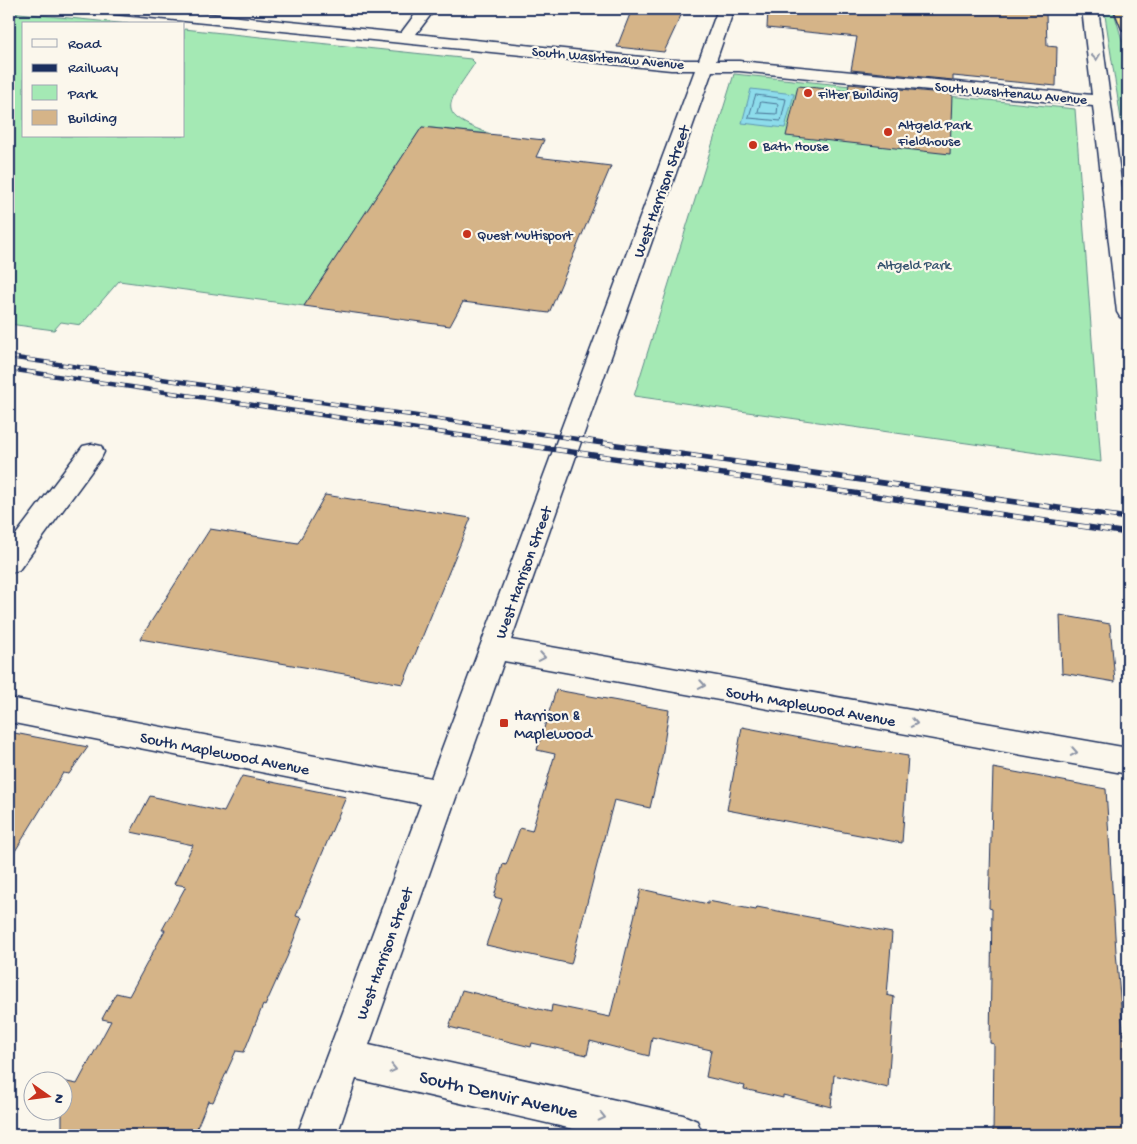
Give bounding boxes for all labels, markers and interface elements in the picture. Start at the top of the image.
legend [22,22,185,138]
text: Road [68,36,102,54]
street label: South Washtenaw Avenue [531,44,685,75]
one-way arrow [1090,53,1101,61]
text: Railway [68,60,119,78]
street label: South Washtenaw Avenue [934,79,1088,110]
text: Park [67,86,98,104]
marker: Filter Building [802,87,814,99]
place label: Filter Building [817,87,898,104]
text: Building [67,110,117,128]
place label: Altgeld Park Fieldhouse [897,118,973,151]
street label: West Harrison Street [631,122,697,261]
marker: Altgeld Park Fieldhouse [882,126,894,138]
marker: Bath House [747,139,759,151]
place label: Bath House [762,139,829,156]
marker: Quest Multisport [461,228,473,240]
place label: Quest Multisport [477,228,574,245]
park label: Altgeld Park [877,258,953,275]
street label: West Harrison Street [493,503,559,642]
one-way arrow [538,651,547,661]
one-way arrow [698,680,707,690]
street label: South Maplewood Avenue [724,684,898,733]
place label: Harrison & Maplewood [514,708,594,745]
marker: Harrison & Maplewood [498,717,510,729]
one-way arrow [909,718,918,728]
street label: South Maplewood Avenue [138,730,311,781]
one-way arrow [1069,746,1078,756]
street label: West Harrison Street [354,884,420,1023]
one-way arrow [388,1063,397,1074]
street label: South Denvir Avenue [417,1067,580,1126]
north arrow [22,1072,72,1122]
text: N [49,1092,68,1105]
one-way arrow [598,1111,607,1122]

